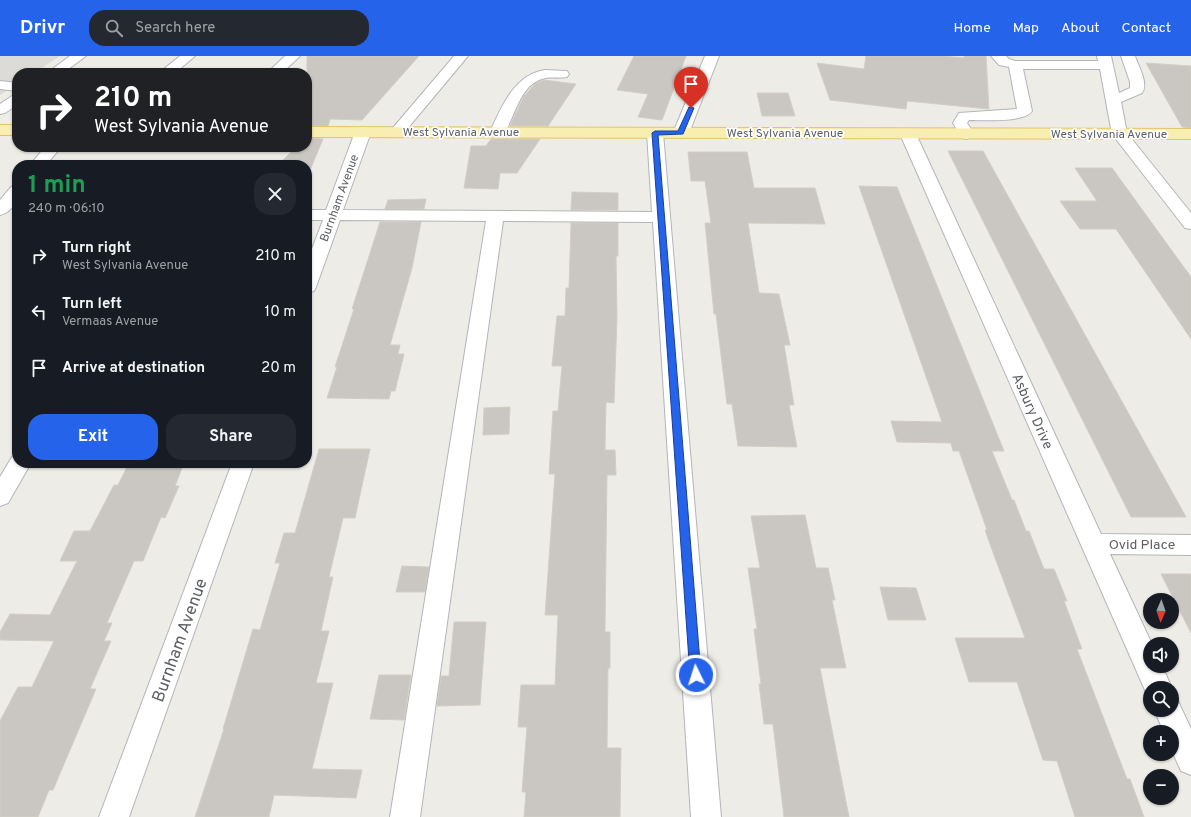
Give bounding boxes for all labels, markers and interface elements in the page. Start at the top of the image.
search box [89,10,369,46]
text: Drivr [20,16,65,40]
icon: search [103,17,125,39]
text: Search here [135,19,215,38]
text: Home [954,20,991,37]
text: Map [1013,20,1039,37]
text: About [1061,20,1100,37]
text: Contact [1122,20,1171,37]
pin [674,67,708,108]
icon: arrive [680,73,702,95]
text: 210 m [94,81,172,117]
icon: right [28,84,80,136]
text: West Sylvania Avenue [94,116,269,139]
street label: West Sylvania Avenue [403,125,519,141]
street label: West Sylvania Avenue [727,126,843,142]
street label: West Sylvania Avenue [1051,127,1167,143]
street label: Burnham Avenue [317,152,363,244]
text: 1 min [28,171,86,201]
button: close [254,173,296,215]
text: 240 m · 06:10 [28,201,105,217]
text: Turn right [62,239,131,258]
icon: right [28,245,50,267]
text: 210 m [255,247,296,266]
text: West Sylvania Avenue [62,258,188,274]
text: Turn left [62,295,122,314]
icon: left [28,301,50,323]
text: 10 m [265,303,296,322]
text: Vermaas Avenue [62,314,158,330]
icon: arrive [28,357,50,379]
text: Arrive at destination [62,359,205,378]
text: 20 m [261,359,296,378]
street label: Asbury Drive [1007,371,1056,452]
button: Exit [28,414,158,460]
button: Share [166,414,296,460]
street label: Ovid Place [1109,537,1175,554]
street label: Burnham Avenue [148,576,214,706]
north arrow [1143,593,1179,629]
map controls [1143,593,1179,805]
button: sound [1143,637,1179,673]
position arrow [675,654,717,696]
button: search [1143,681,1179,717]
button: + [1143,725,1179,761]
button: − [1143,769,1179,805]

